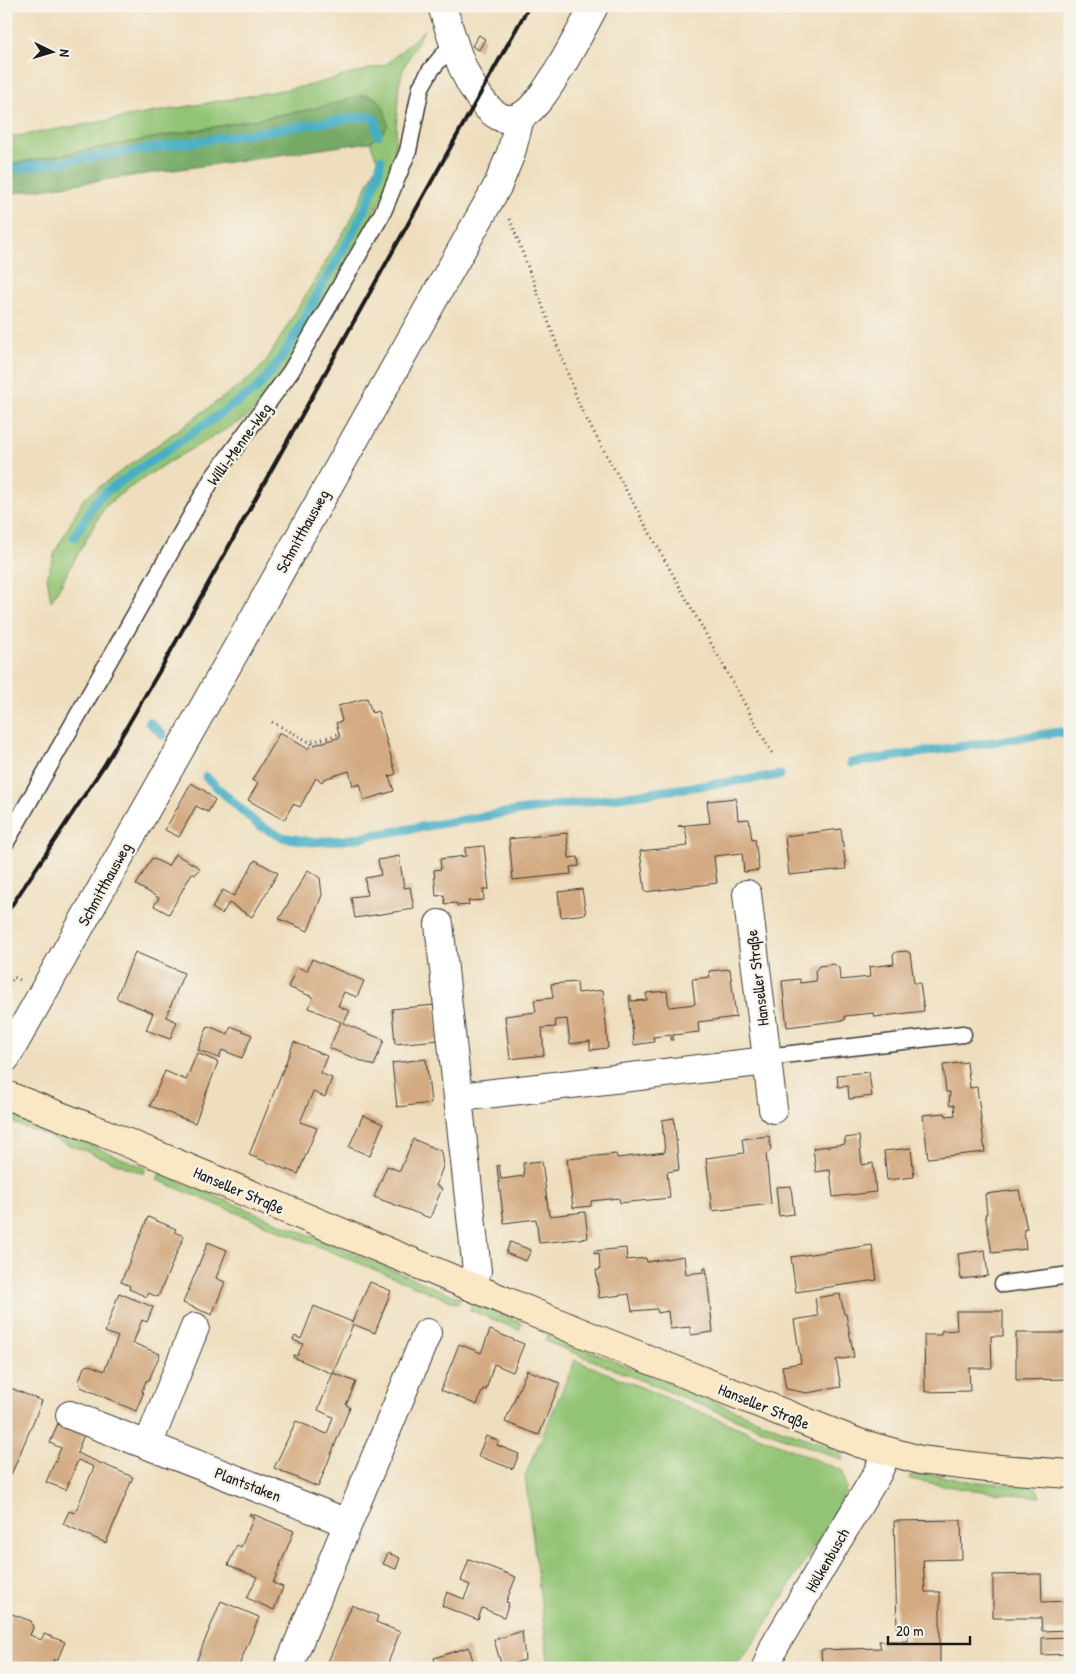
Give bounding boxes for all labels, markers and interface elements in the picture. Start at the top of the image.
north arrow [28,28,78,78]
text: N [56,49,75,58]
street label: Willi-Menne-Weg [202,398,276,490]
street label: Schmitthausweg [270,485,334,577]
street label: Schmitthausweg [72,838,136,930]
street label: Hanseller Straße [740,928,774,1027]
street label: Hanseller Straße [190,1161,288,1219]
street label: Hanseller Straße [715,1378,814,1435]
street label: Plantstaken [212,1461,284,1507]
street label: Hölkenbusch [800,1524,854,1596]
scale bar [888,1614,971,1646]
text: 20 m [896,1620,923,1641]

